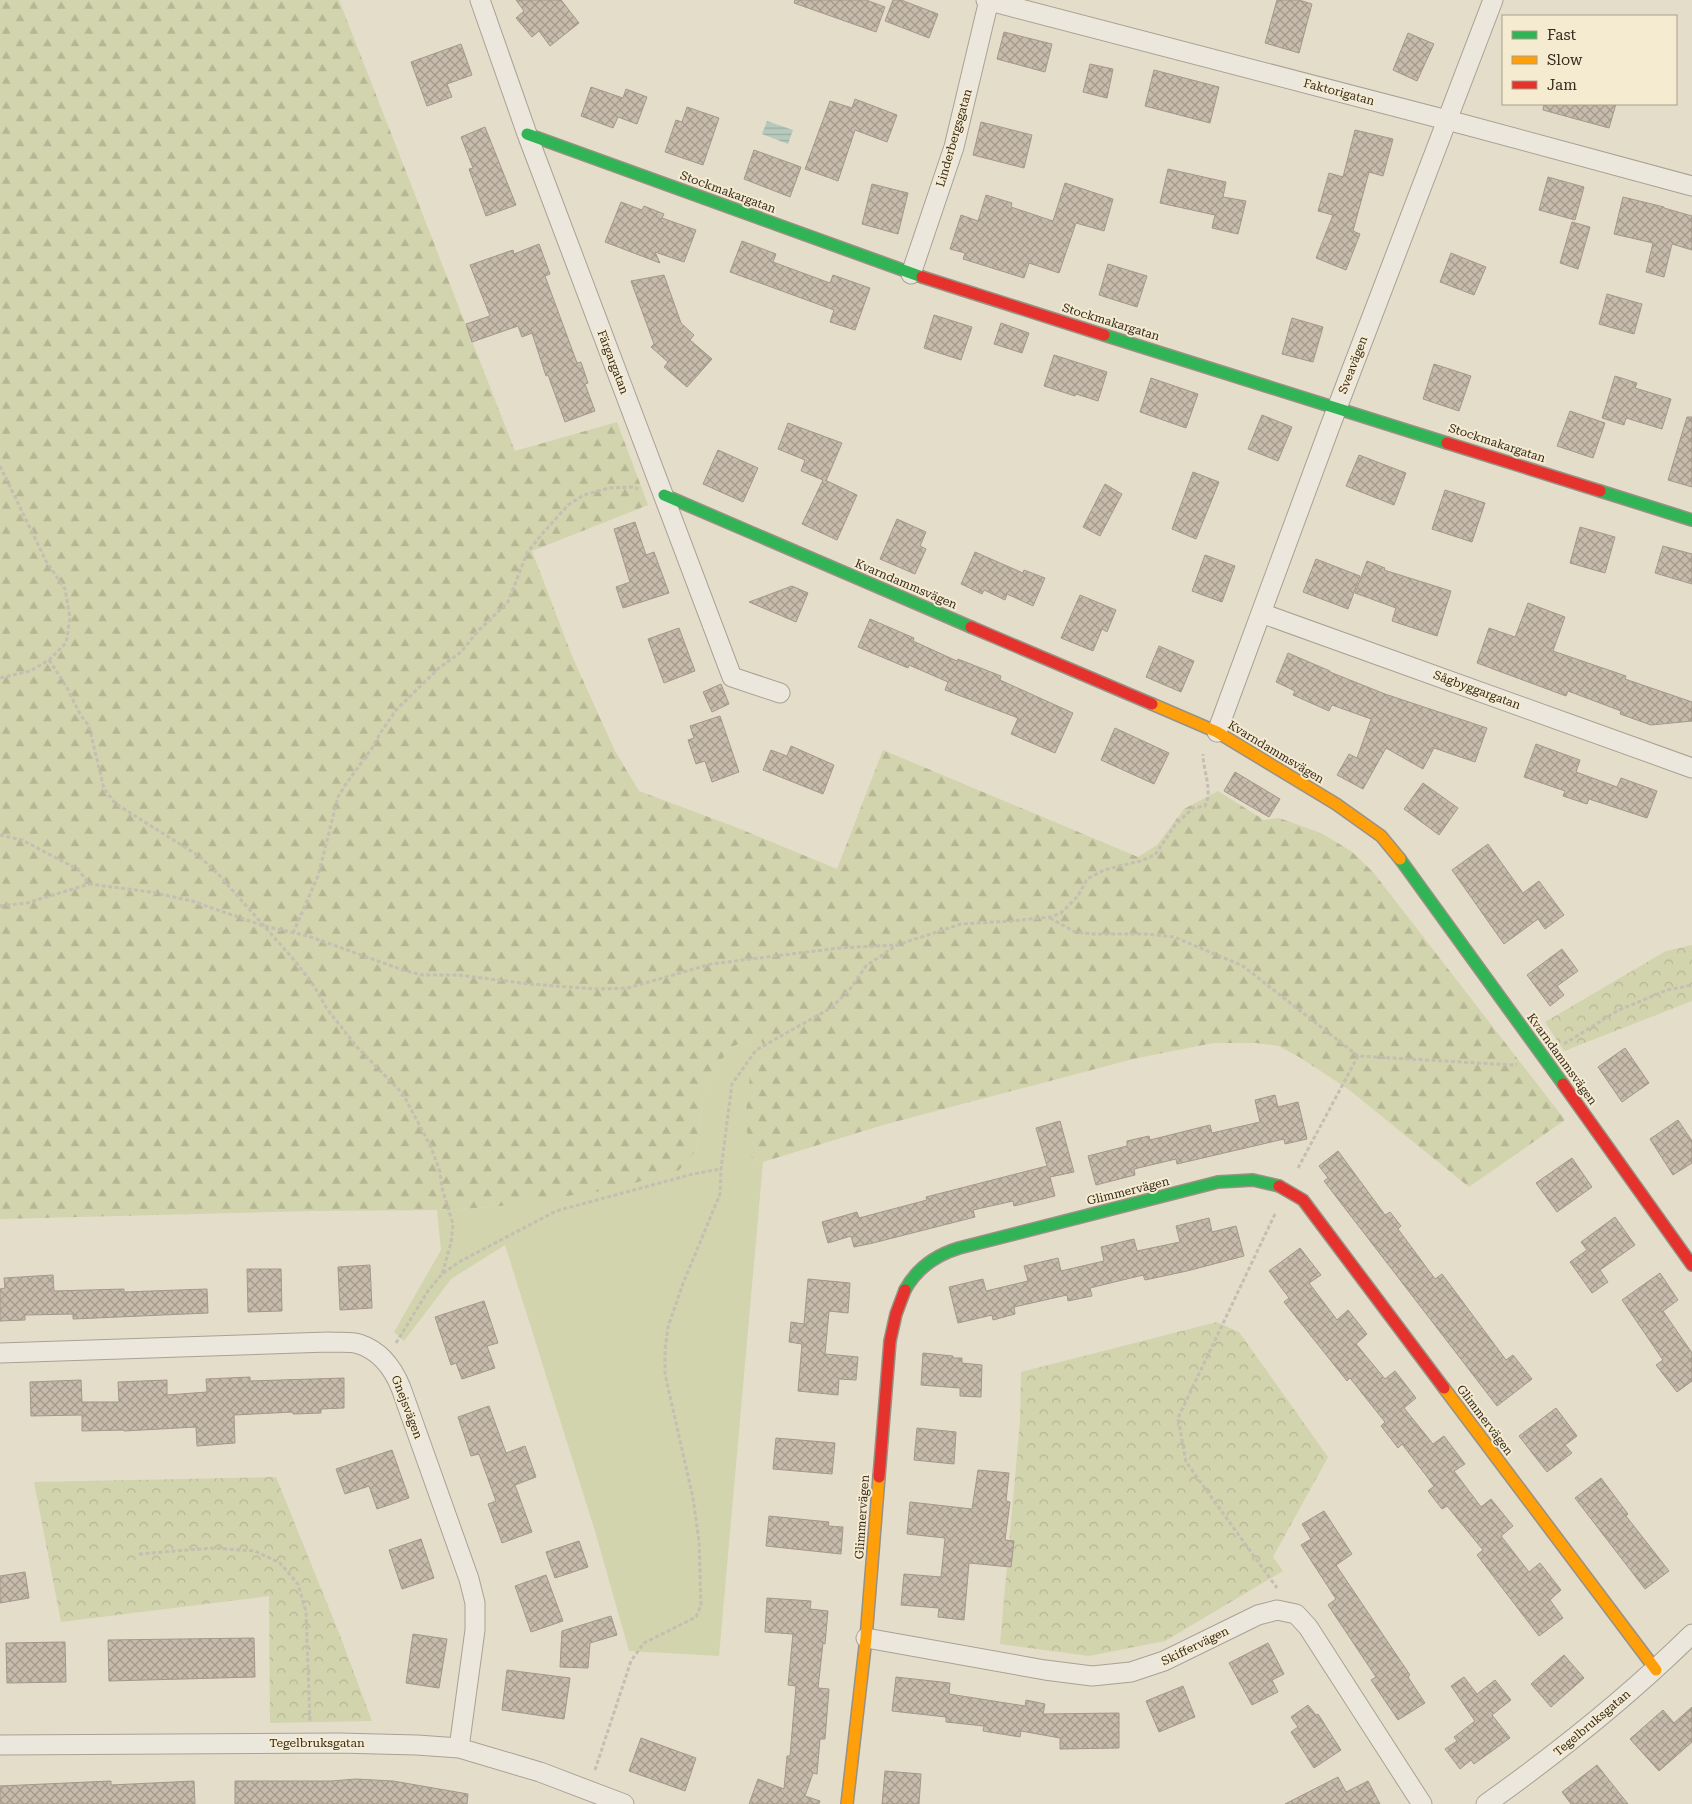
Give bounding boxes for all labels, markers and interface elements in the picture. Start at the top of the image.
legend [1502,15,1677,105]
text: Fast [1547,26,1577,44]
text: Slow [1547,51,1583,69]
street label: Faktorigatan [1302,76,1376,108]
text: Jam [1547,76,1577,94]
street label: Linderbergsgatan [933,87,975,189]
street label: Stockmakargatan [678,168,778,216]
street label: Stockmakargatan [1061,301,1162,344]
street label: Färgargatan [594,328,632,396]
street label: Sveavägen [1336,334,1371,396]
street label: Stockmakargatan [1447,421,1547,465]
street label: Kvarndammsvägen [853,556,959,612]
street label: Sågbyggargatan [1431,668,1523,712]
street label: Kvarndammsvägen [1225,718,1327,786]
street label: Kvarndammsvägen [1524,1010,1600,1108]
street label: Glimmervägen [1085,1174,1171,1208]
street label: Gnejsvägen [388,1373,426,1441]
street label: Glimmervägen [1454,1382,1516,1458]
street label: Glimmervägen [852,1474,872,1560]
street label: Skiffervägen [1159,1624,1231,1668]
street label: Tegelbruksgatan [1551,1687,1633,1759]
street label: Tegelbruksgatan [269,1736,365,1750]

